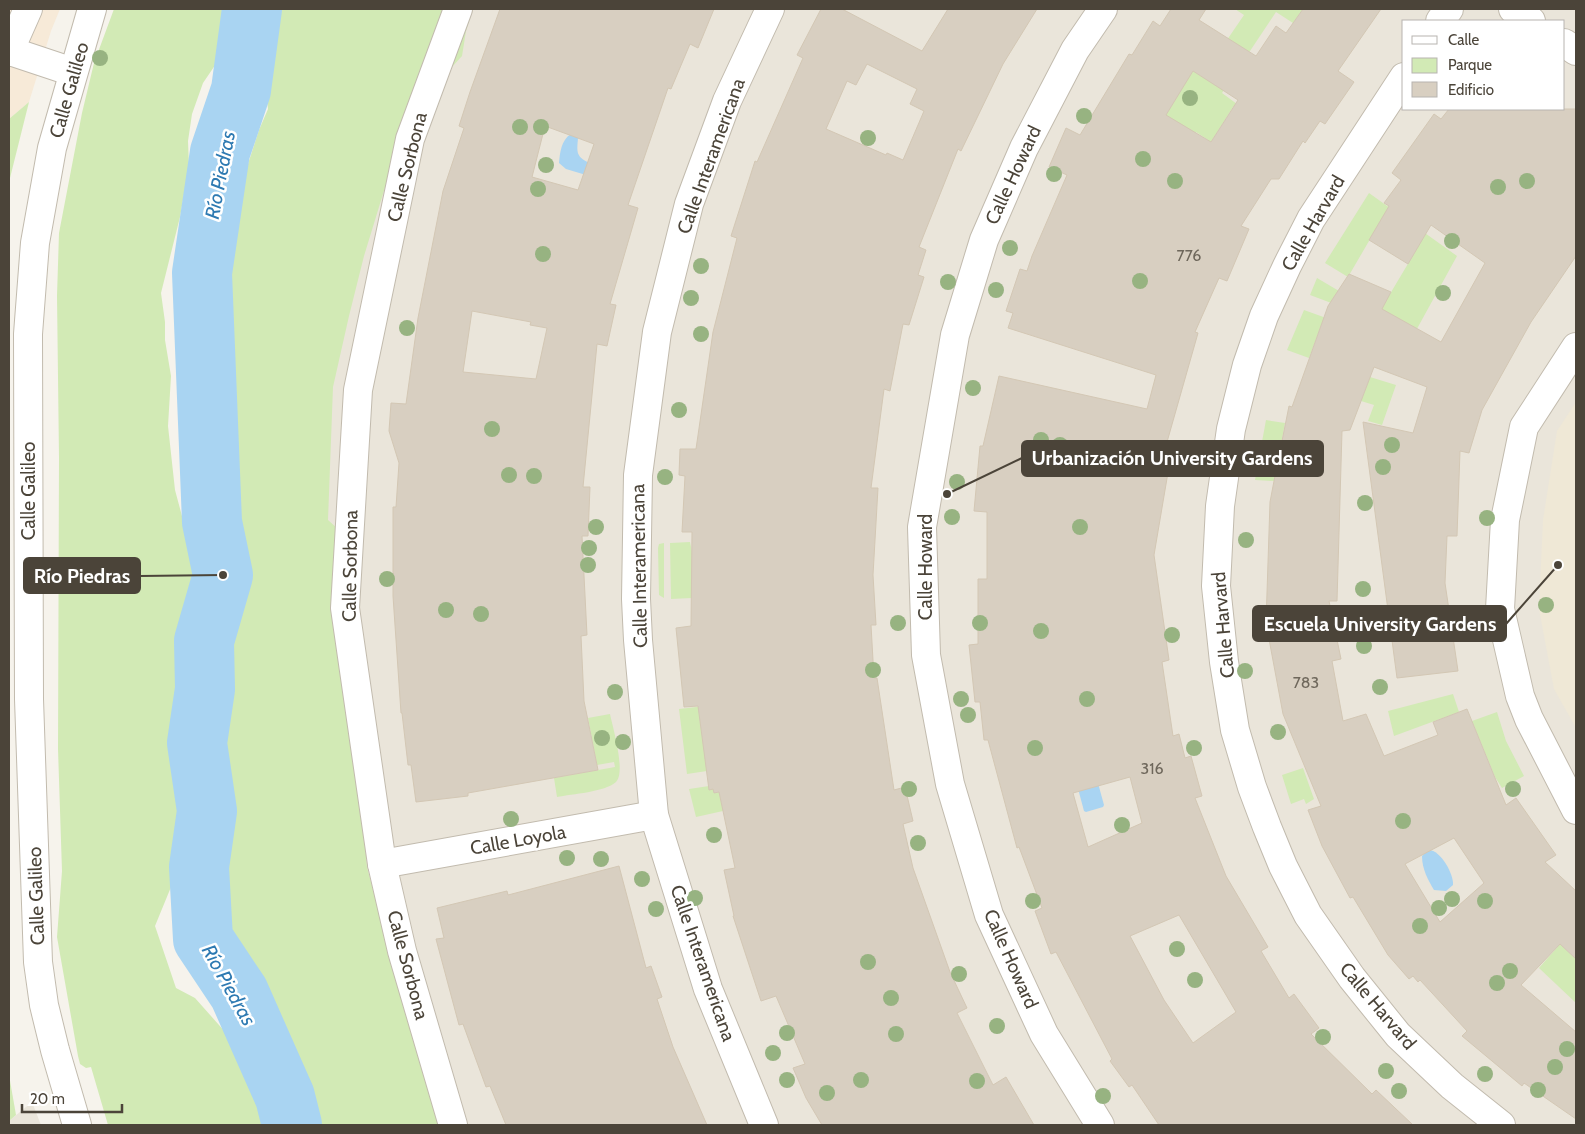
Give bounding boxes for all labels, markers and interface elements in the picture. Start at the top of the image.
legend [1402,20,1565,110]
text: Calle [1448,31,1479,49]
street label: Calle Galileo [44,39,94,141]
text: Parque [1448,56,1492,74]
street label: Calle Interamericana [672,75,750,237]
text: Edificio [1448,81,1494,99]
street label: Calle Sorbona [382,110,432,224]
street label: Calle Howard [980,122,1046,228]
water label: Río Piedras [200,129,240,221]
street label: Calle Harvard [1276,171,1350,275]
house number: 776 [1177,246,1201,265]
callout: Urbanización University Gardens [1022,441,1323,476]
street label: Calle Galileo [17,442,40,540]
text: Urbanización University Gardens [1032,446,1312,470]
street label: Calle Interamericana [626,484,652,648]
street label: Calle Sorbona [338,510,362,622]
street label: Calle Howard [914,514,937,620]
callout: Río Piedras [24,558,140,593]
text: Río Piedras [34,564,130,588]
street label: Calle Harvard [1207,571,1239,679]
callout: Escuela University Gardens [1253,606,1506,641]
text: Escuela University Gardens [1264,612,1496,636]
house number: 783 [1293,673,1319,692]
house number: 316 [1141,759,1163,778]
street label: Calle Loyola [468,820,568,860]
street label: Calle Galileo [23,846,49,946]
street label: Calle Interamericana [665,882,741,1044]
street label: Calle Howard [979,906,1043,1012]
street label: Calle Sorbona [382,908,434,1022]
water label: Río Piedras [197,940,261,1030]
street label: Calle Harvard [1335,958,1421,1054]
scale bar [22,1082,122,1114]
text: 20 m [30,1090,65,1108]

